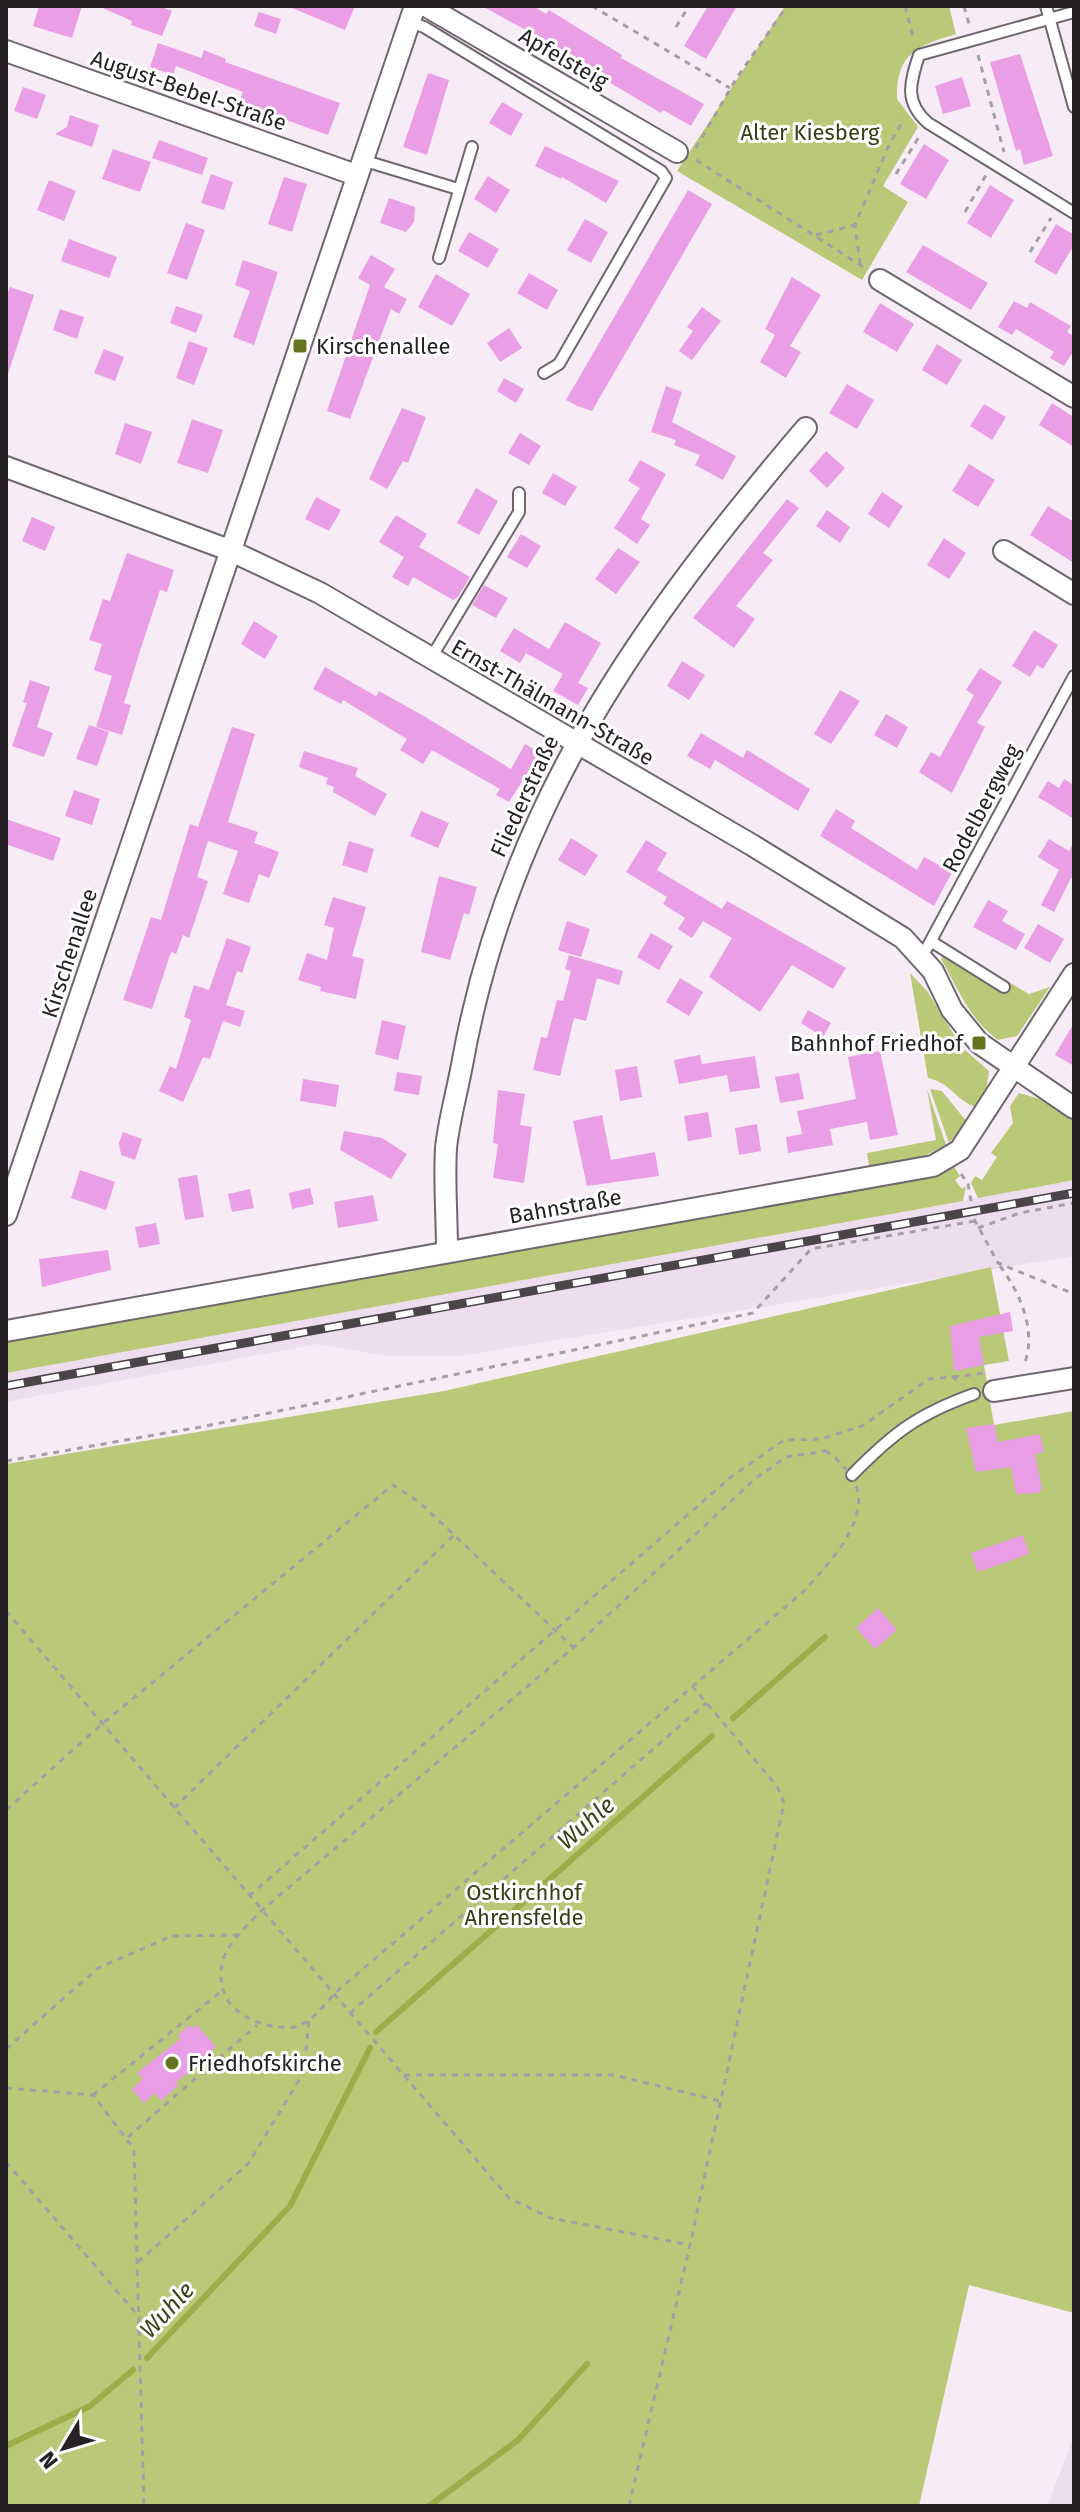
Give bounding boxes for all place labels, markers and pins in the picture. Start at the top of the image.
place label: Kirschenallee [316,333,450,360]
marker: Kirschenallee [291,337,309,355]
place label: Bahnhof Friedhof [790,1030,965,1057]
marker: Bahnhof Friedhof [970,1034,988,1052]
place label: Friedhofskirche [188,2050,342,2077]
marker: Friedhofskirche [163,2054,181,2072]

